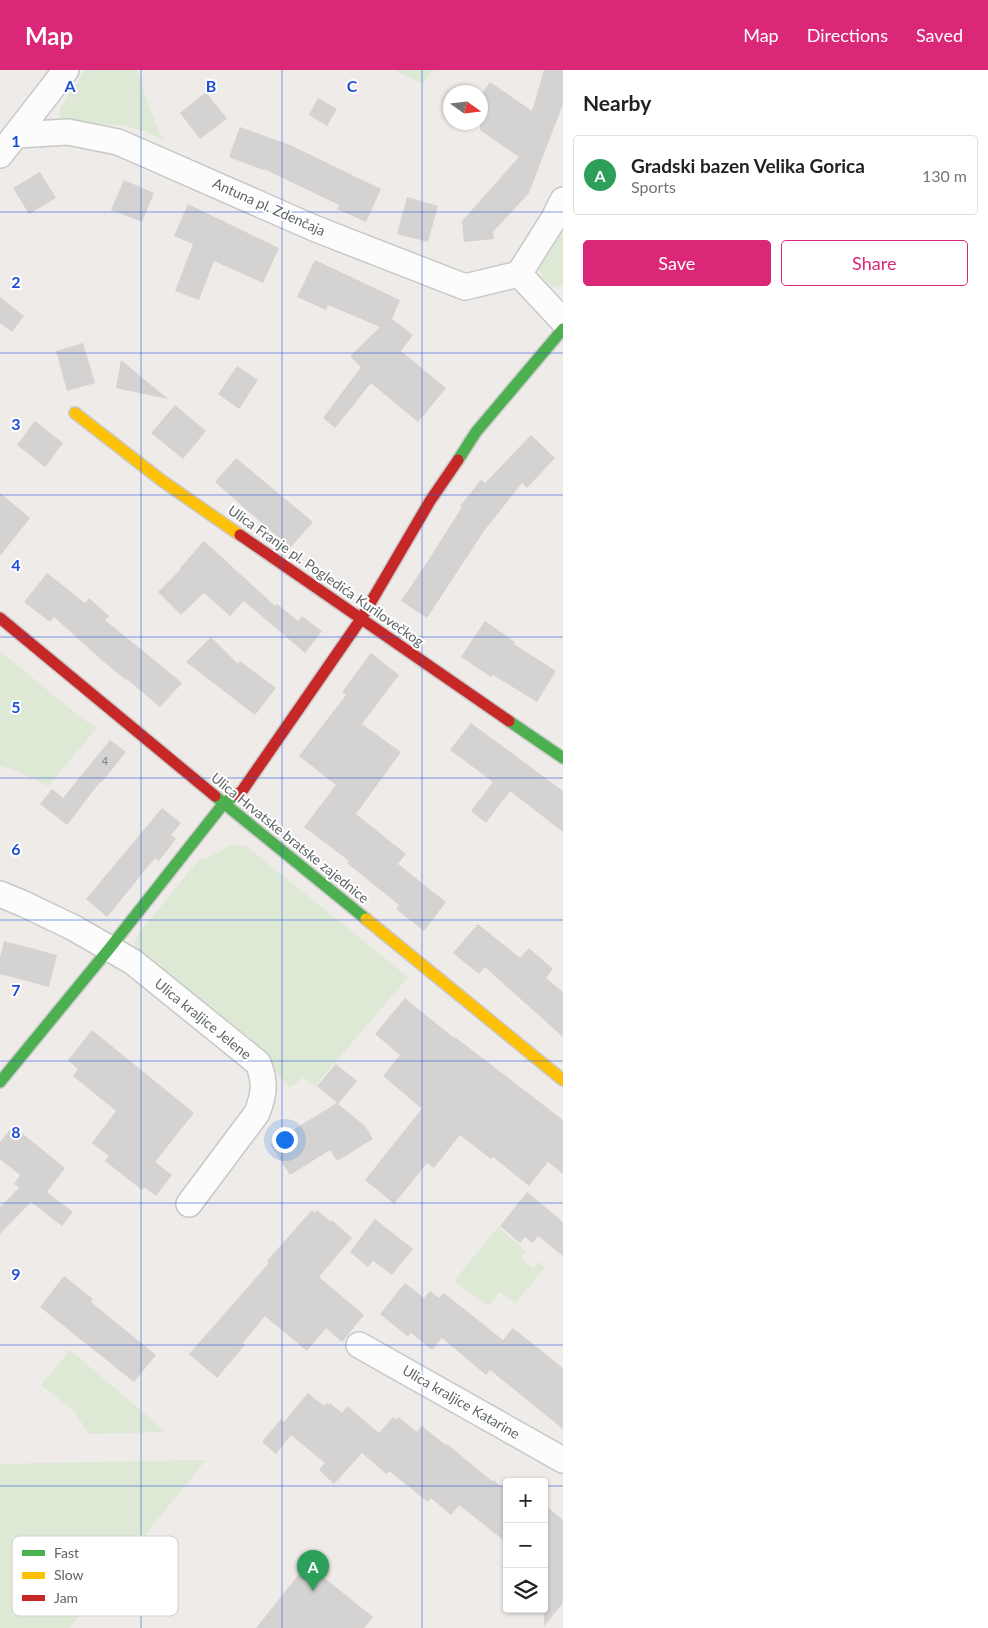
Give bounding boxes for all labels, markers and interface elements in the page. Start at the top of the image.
text: Map [25,21,73,50]
text: Map [743,24,779,46]
text: Directions [807,24,888,46]
text: Saved [916,24,963,46]
text: A [63,76,76,95]
text: B [206,76,216,95]
text: C [347,76,358,95]
north arrow [443,85,488,130]
text: Nearby [583,90,651,115]
text: 1 [11,131,21,150]
text: Gradski bazen Velika Gorica [631,154,865,177]
text: A [594,166,606,185]
text: 130 m [922,166,967,185]
street label: Antuna pl. Zdenčaja [210,174,328,239]
text: Sports [631,177,676,196]
button: Save [583,240,771,286]
button: Share [781,240,968,286]
text: 2 [11,272,21,291]
text: 3 [11,414,21,433]
street label: Ulica Franje pl. Pogledića Kurilovečkog [225,501,427,650]
text: 4 [11,555,21,574]
text: 5 [11,697,21,716]
house number: 4 [102,754,109,767]
street label: Ulica Hrvatske bratske zajednice [208,769,373,906]
text: 6 [11,839,21,858]
street label: Ulica kraljice Jelene [152,974,255,1063]
text: 7 [11,980,21,999]
text: 8 [11,1122,21,1141]
your location [272,1127,298,1153]
text: 9 [11,1264,21,1283]
street label: Ulica kraljice Katarine [400,1361,523,1442]
map controls [503,1478,548,1613]
button: + [503,1478,548,1523]
button: − [503,1523,548,1568]
legend [12,1536,178,1616]
text: Fast [54,1544,79,1561]
pin: A [297,1550,329,1591]
text: Slow [54,1566,84,1583]
button: layers [503,1568,548,1613]
text: Jam [54,1589,78,1606]

